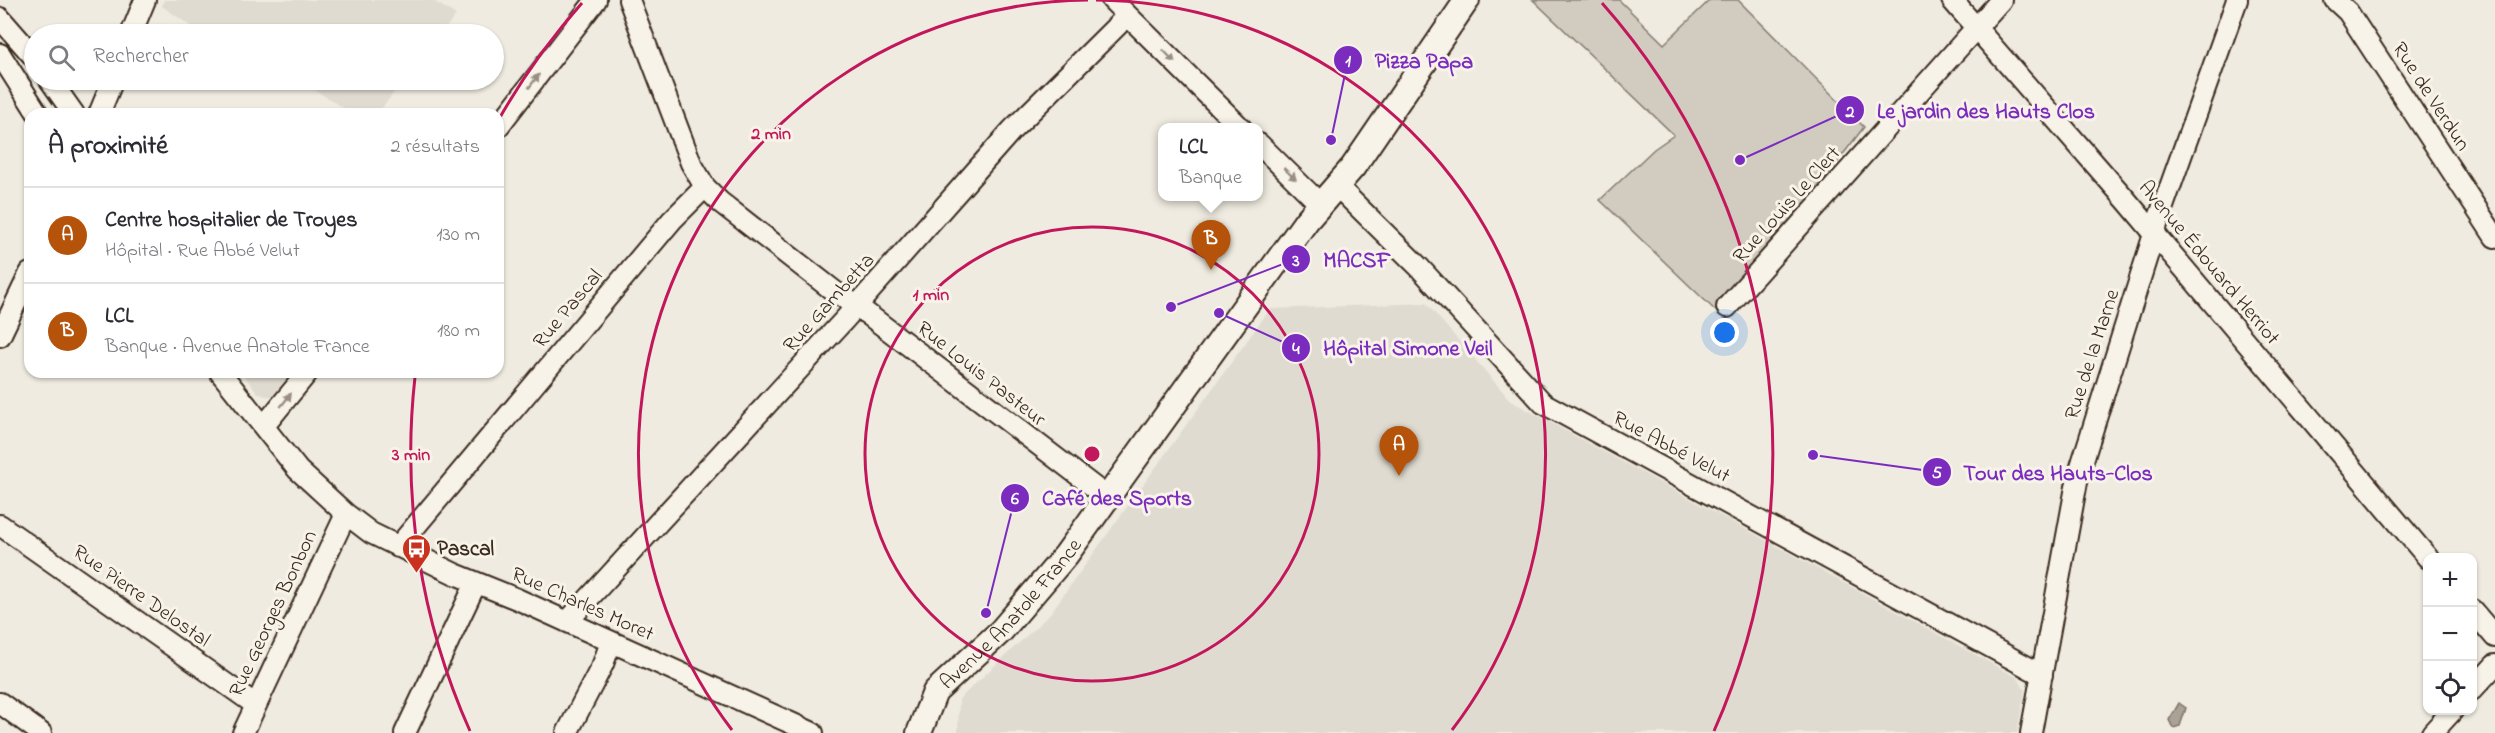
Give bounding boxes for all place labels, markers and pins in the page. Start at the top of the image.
callout: Pizza Papa [1333,40,1485,80]
callout: Le jardin des Hauts Clos [1835,90,2107,130]
pin: B [1192,220,1230,270]
callout: MACSF [1281,239,1402,279]
callout: Hôpital Simone Veil [1281,328,1504,368]
pin: A [1380,426,1418,476]
centre of rings [1082,444,1102,464]
callout: Tour des Hauts-Clos [1922,452,2165,492]
callout: Café des Sports [1000,478,1204,518]
bus stop icon: Pascal [400,532,432,574]
place label: Pascal [437,535,495,565]

